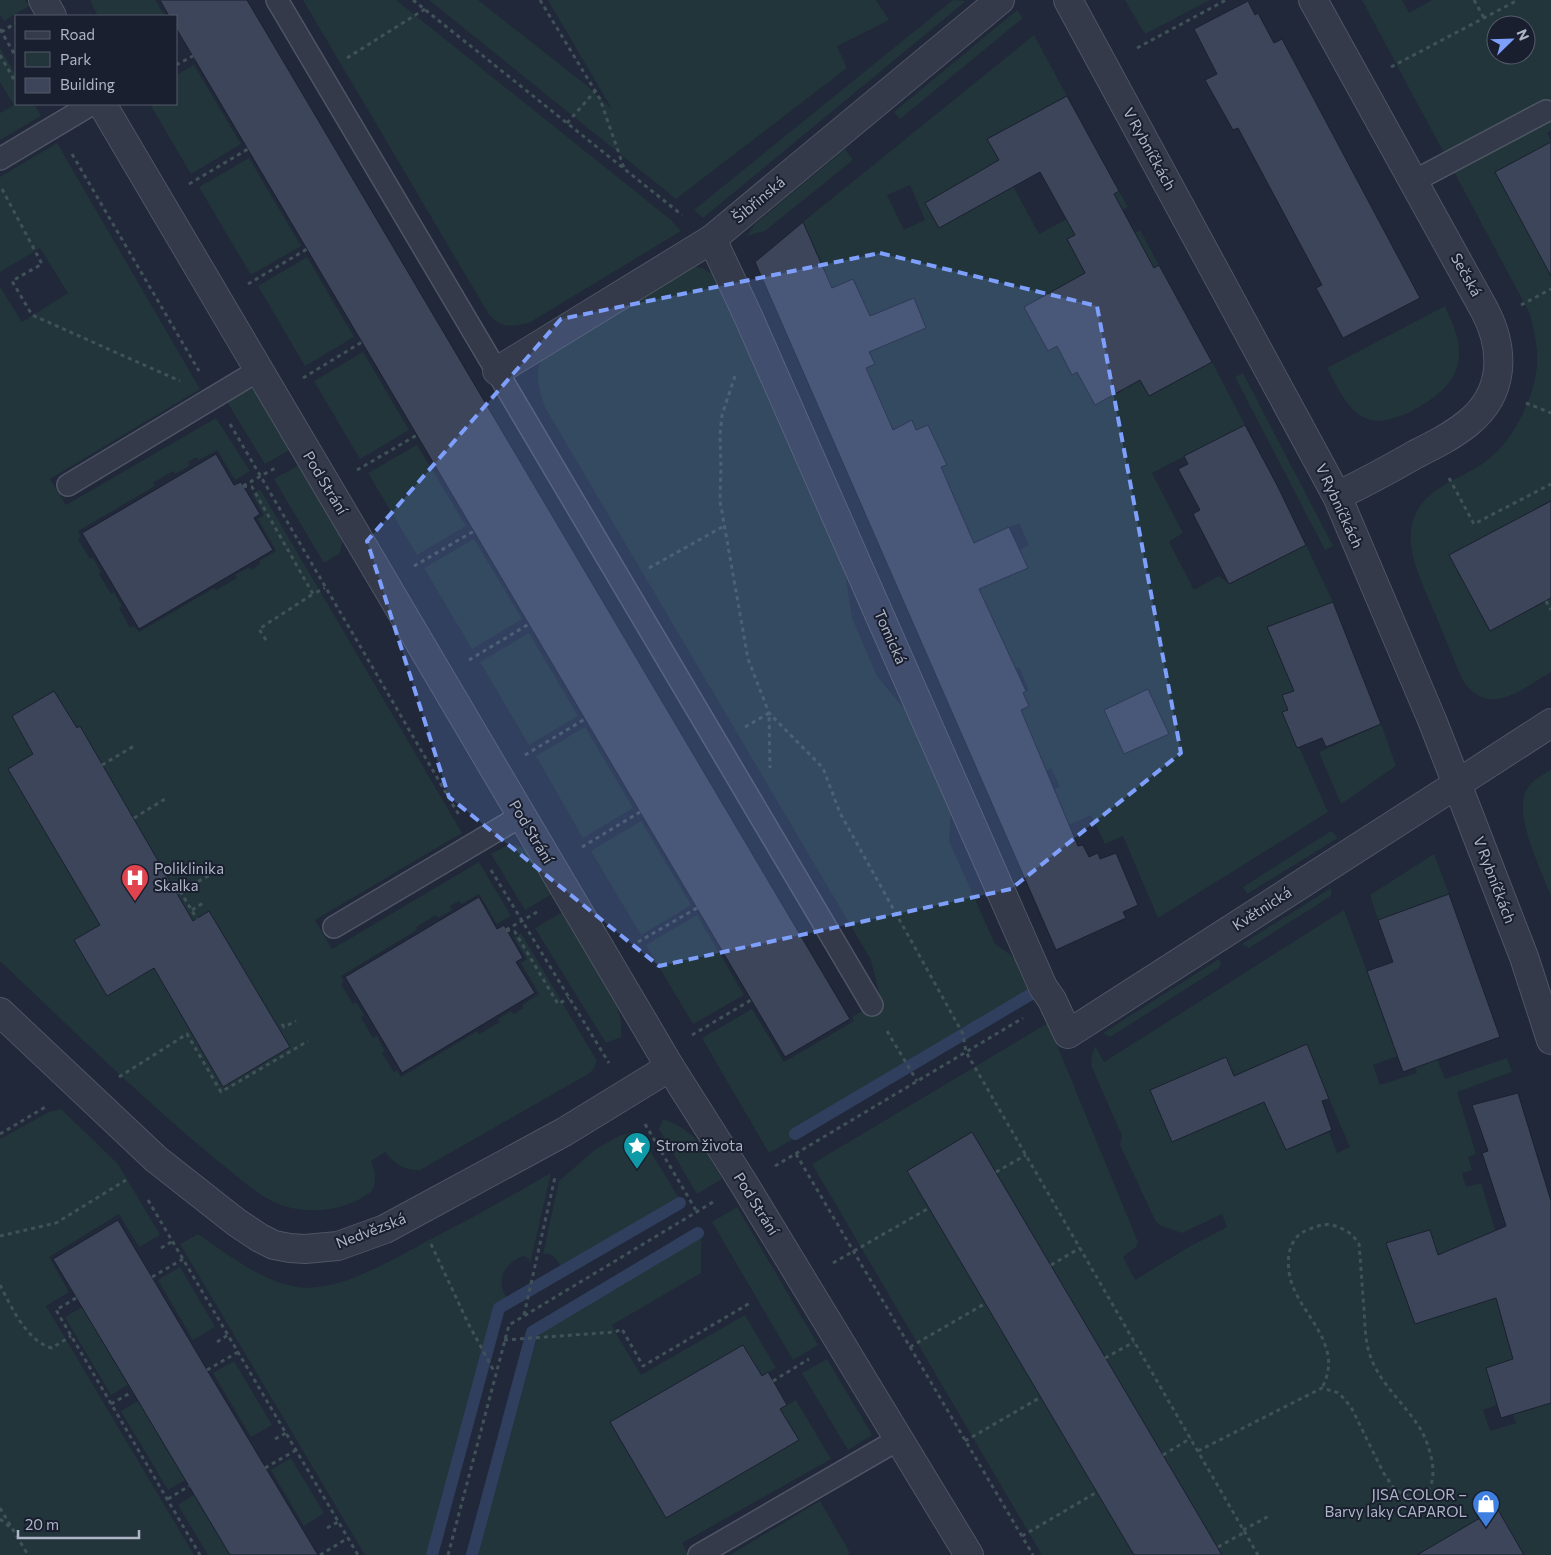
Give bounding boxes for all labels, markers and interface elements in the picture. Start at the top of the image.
legend [15,15,178,105]
north arrow [1486,15,1536,65]
text: Road [60,25,95,43]
text: N [1514,27,1533,43]
text: Park [60,50,91,68]
text: Building [60,75,115,93]
street label: V Rybníčkách [1120,104,1180,193]
street label: Šibřinská [728,171,788,226]
street label: Sečská [1448,250,1486,299]
street label: Pod Strání [300,448,352,518]
street label: V Rybníčkách [1312,460,1367,551]
street label: Tomická [871,607,911,667]
street label: Pod Strání [506,797,558,867]
street label: V Rybníčkách [1470,834,1520,926]
place label: Poliklinika Skalka [154,859,224,894]
hospital icon: Poliklinika Skalka [120,863,150,902]
street label: Květnická [1229,882,1294,934]
place icon: Strom života [622,1131,652,1170]
place label: Strom života [656,1136,743,1154]
street label: Pod Strání [731,1169,784,1239]
street label: Nedvězská [333,1209,408,1252]
place label: JISA COLOR – Barvy laky CAPAROL [1324,1485,1467,1520]
shop icon: JISA COLOR – Barvy laky CAPAROL [1471,1489,1501,1528]
scale bar [18,1508,139,1540]
text: 20 m [25,1515,59,1533]

